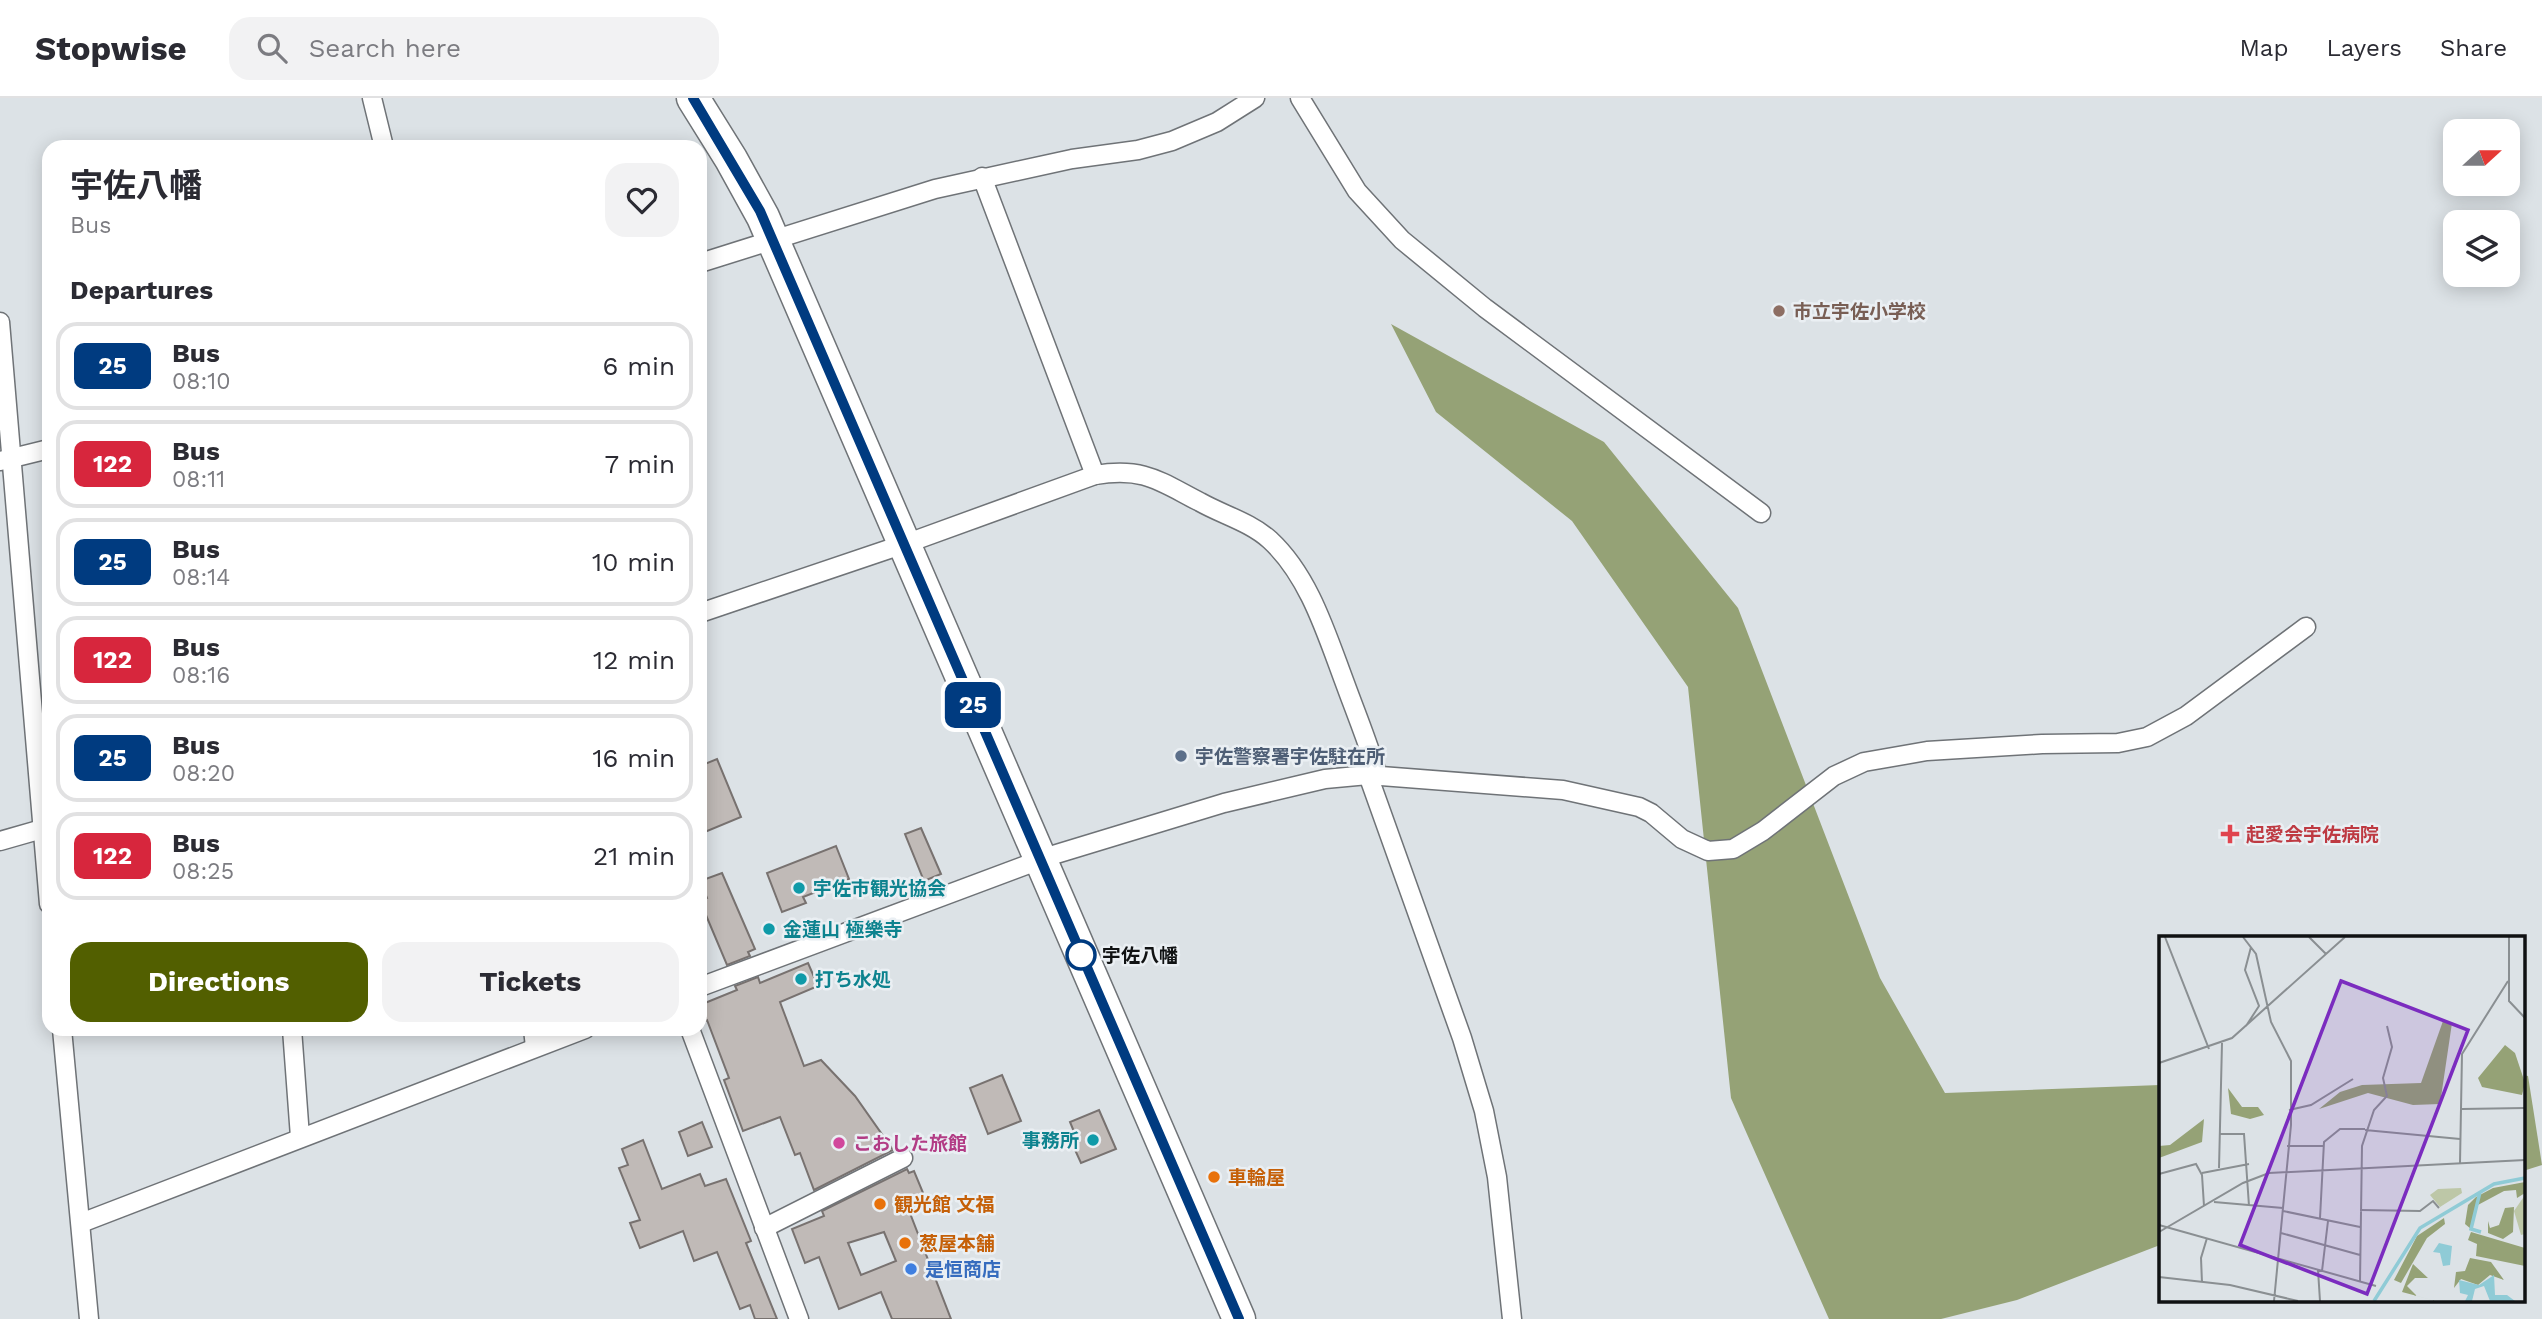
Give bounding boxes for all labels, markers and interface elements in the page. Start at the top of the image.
search box [229,17,719,80]
text: Stopwise [35,29,187,68]
icon: search [253,29,291,67]
text: Search here [309,33,461,63]
text: Map [2240,34,2288,62]
text: Layers [2326,34,2402,62]
text: Share [2440,34,2507,62]
north arrow [2443,119,2520,196]
map controls [2443,119,2520,287]
button: heart [605,163,679,237]
text: 宇佐八幡 [70,166,202,205]
button: layers [2443,210,2520,287]
text: Bus [70,212,111,239]
text: Departures [70,275,213,305]
place label: 市立宇佐小学校 [1793,300,1926,323]
marker: 市立宇佐小学校 [1771,303,1787,319]
text: Bus [172,338,220,368]
text: 6 min [603,351,675,381]
text: 25 [98,352,127,380]
text: 08:10 [172,368,231,395]
text: Bus [172,436,220,466]
text: 7 min [605,449,675,479]
text: 122 [93,450,132,478]
text: 08:11 [172,466,225,493]
text: Bus [172,534,220,564]
text: 10 min [592,547,675,577]
text: 25 [98,548,127,576]
text: 08:14 [172,564,230,591]
text: Bus [172,632,220,662]
text: 12 min [593,645,675,675]
text: 122 [93,646,132,674]
text: 08:16 [172,662,230,689]
line badge: 25 [942,682,1004,728]
text: 25 [959,691,987,719]
text: Bus [172,730,220,760]
text: 16 min [592,743,675,773]
text: 25 [98,744,127,772]
place label: 宇佐警察署宇佐駐在所 [1195,745,1385,768]
marker: 宇佐警察署宇佐駐在所 [1173,748,1189,764]
text: 08:20 [172,760,235,787]
place label: 起愛会宇佐病院 [2246,823,2379,846]
marker: 起愛会宇佐病院 [2220,824,2240,844]
text: Bus [172,828,220,858]
text: 21 min [593,841,675,871]
text: 122 [93,842,132,870]
text: 08:25 [172,858,234,885]
place label: 宇佐市観光協会 [813,877,946,900]
marker: 宇佐市観光協会 [791,880,807,896]
place label: 金蓮山 極樂寺 [783,918,902,941]
marker: 金蓮山 極樂寺 [761,921,777,937]
inset map [2159,936,2524,1302]
marker: 宇佐八幡 [1066,940,1096,970]
button: Directions [70,942,368,1022]
button: Tickets [382,942,679,1022]
place label: 宇佐八幡 [1102,944,1178,967]
place label: 打ち水処 [815,968,891,991]
marker: 打ち水処 [793,971,809,987]
place label: 事務所 [1022,1129,1079,1152]
place label: こおした旅館 [853,1132,967,1155]
marker: 事務所 [1085,1132,1101,1148]
marker: こおした旅館 [831,1135,847,1151]
place label: 車輪屋 [1228,1166,1285,1189]
marker: 車輪屋 [1206,1169,1222,1185]
place label: 観光館 文福 [894,1193,994,1216]
marker: 観光館 文福 [872,1196,888,1212]
place label: 葱屋本舗 [919,1232,995,1255]
marker: 葱屋本舗 [897,1235,913,1251]
place label: 是恒商店 [925,1258,1001,1281]
marker: 是恒商店 [903,1261,919,1277]

